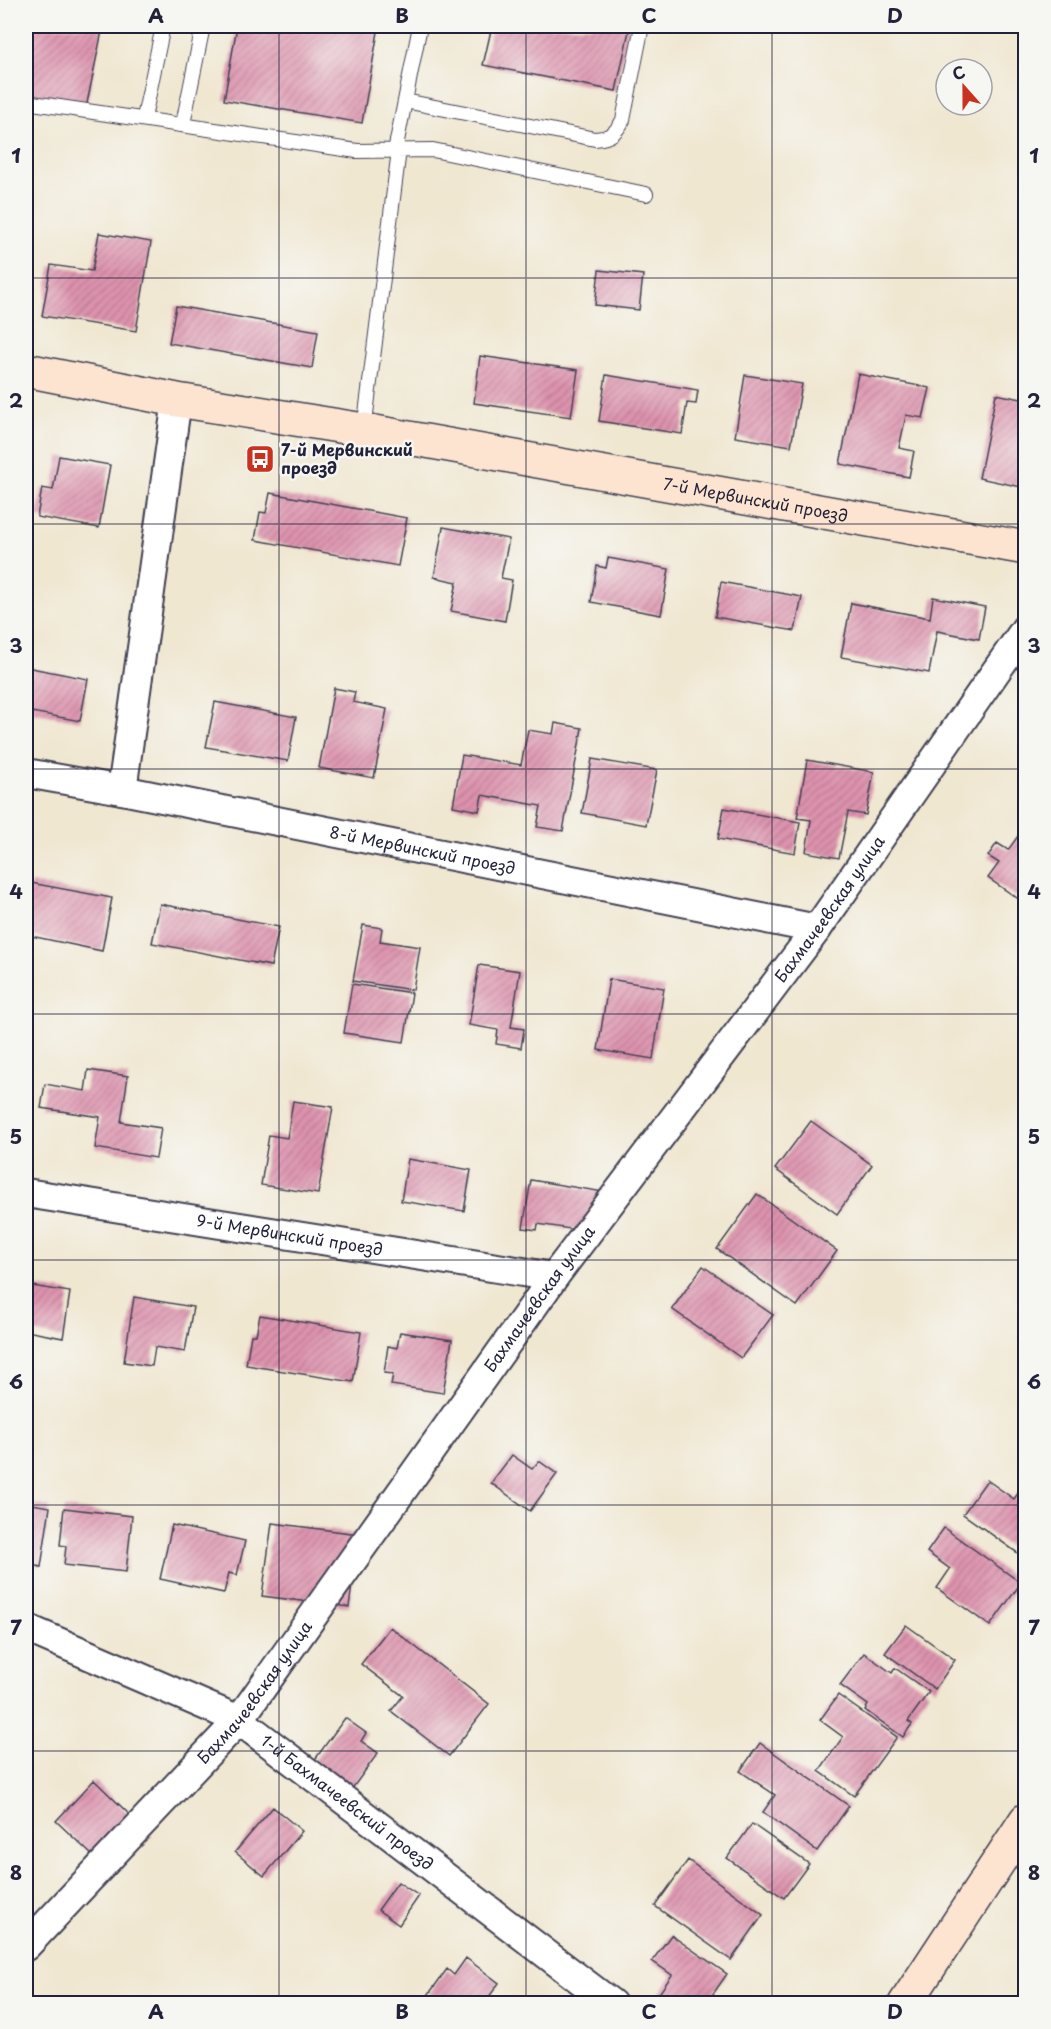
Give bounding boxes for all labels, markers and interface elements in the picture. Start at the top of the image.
text: A [148,0,164,30]
text: B [395,0,409,30]
text: C [641,0,657,30]
text: D [887,0,903,30]
north arrow [934,57,994,117]
text: С [948,59,968,85]
text: 1 [11,140,21,170]
text: 1 [1029,140,1039,170]
text: 2 [9,385,23,415]
text: 2 [1027,385,1041,415]
place label: 7-й Мервинский проезд [281,437,413,479]
bus stop icon: 7-й Мервинский проезд [244,443,276,475]
street label: 7-й Мервинский проезд [661,471,850,527]
text: 3 [9,630,23,660]
text: 3 [1027,630,1041,660]
street label: 8-й Мервинский проезд [328,819,518,879]
street label: Бахмачеевская улица [768,830,890,987]
text: 4 [9,876,23,906]
text: 4 [1027,876,1041,906]
text: 5 [10,1121,22,1151]
text: 5 [1028,1121,1040,1151]
street label: 9-й Мервинский проезд [195,1207,385,1261]
street label: Бахмачеевская улица [477,1220,600,1376]
text: 6 [9,1366,23,1396]
text: 6 [1027,1366,1041,1396]
text: 7 [10,1612,22,1642]
text: 7 [1028,1612,1040,1642]
street label: Бахмачеевская улица [191,1615,317,1768]
street label: 1-й Бахмачеевский проезд [256,1728,439,1875]
text: 8 [10,1857,22,1887]
text: 8 [1028,1857,1040,1887]
text: A [148,1996,164,2026]
text: B [395,1996,409,2026]
text: C [641,1996,657,2026]
text: D [887,1996,903,2026]

